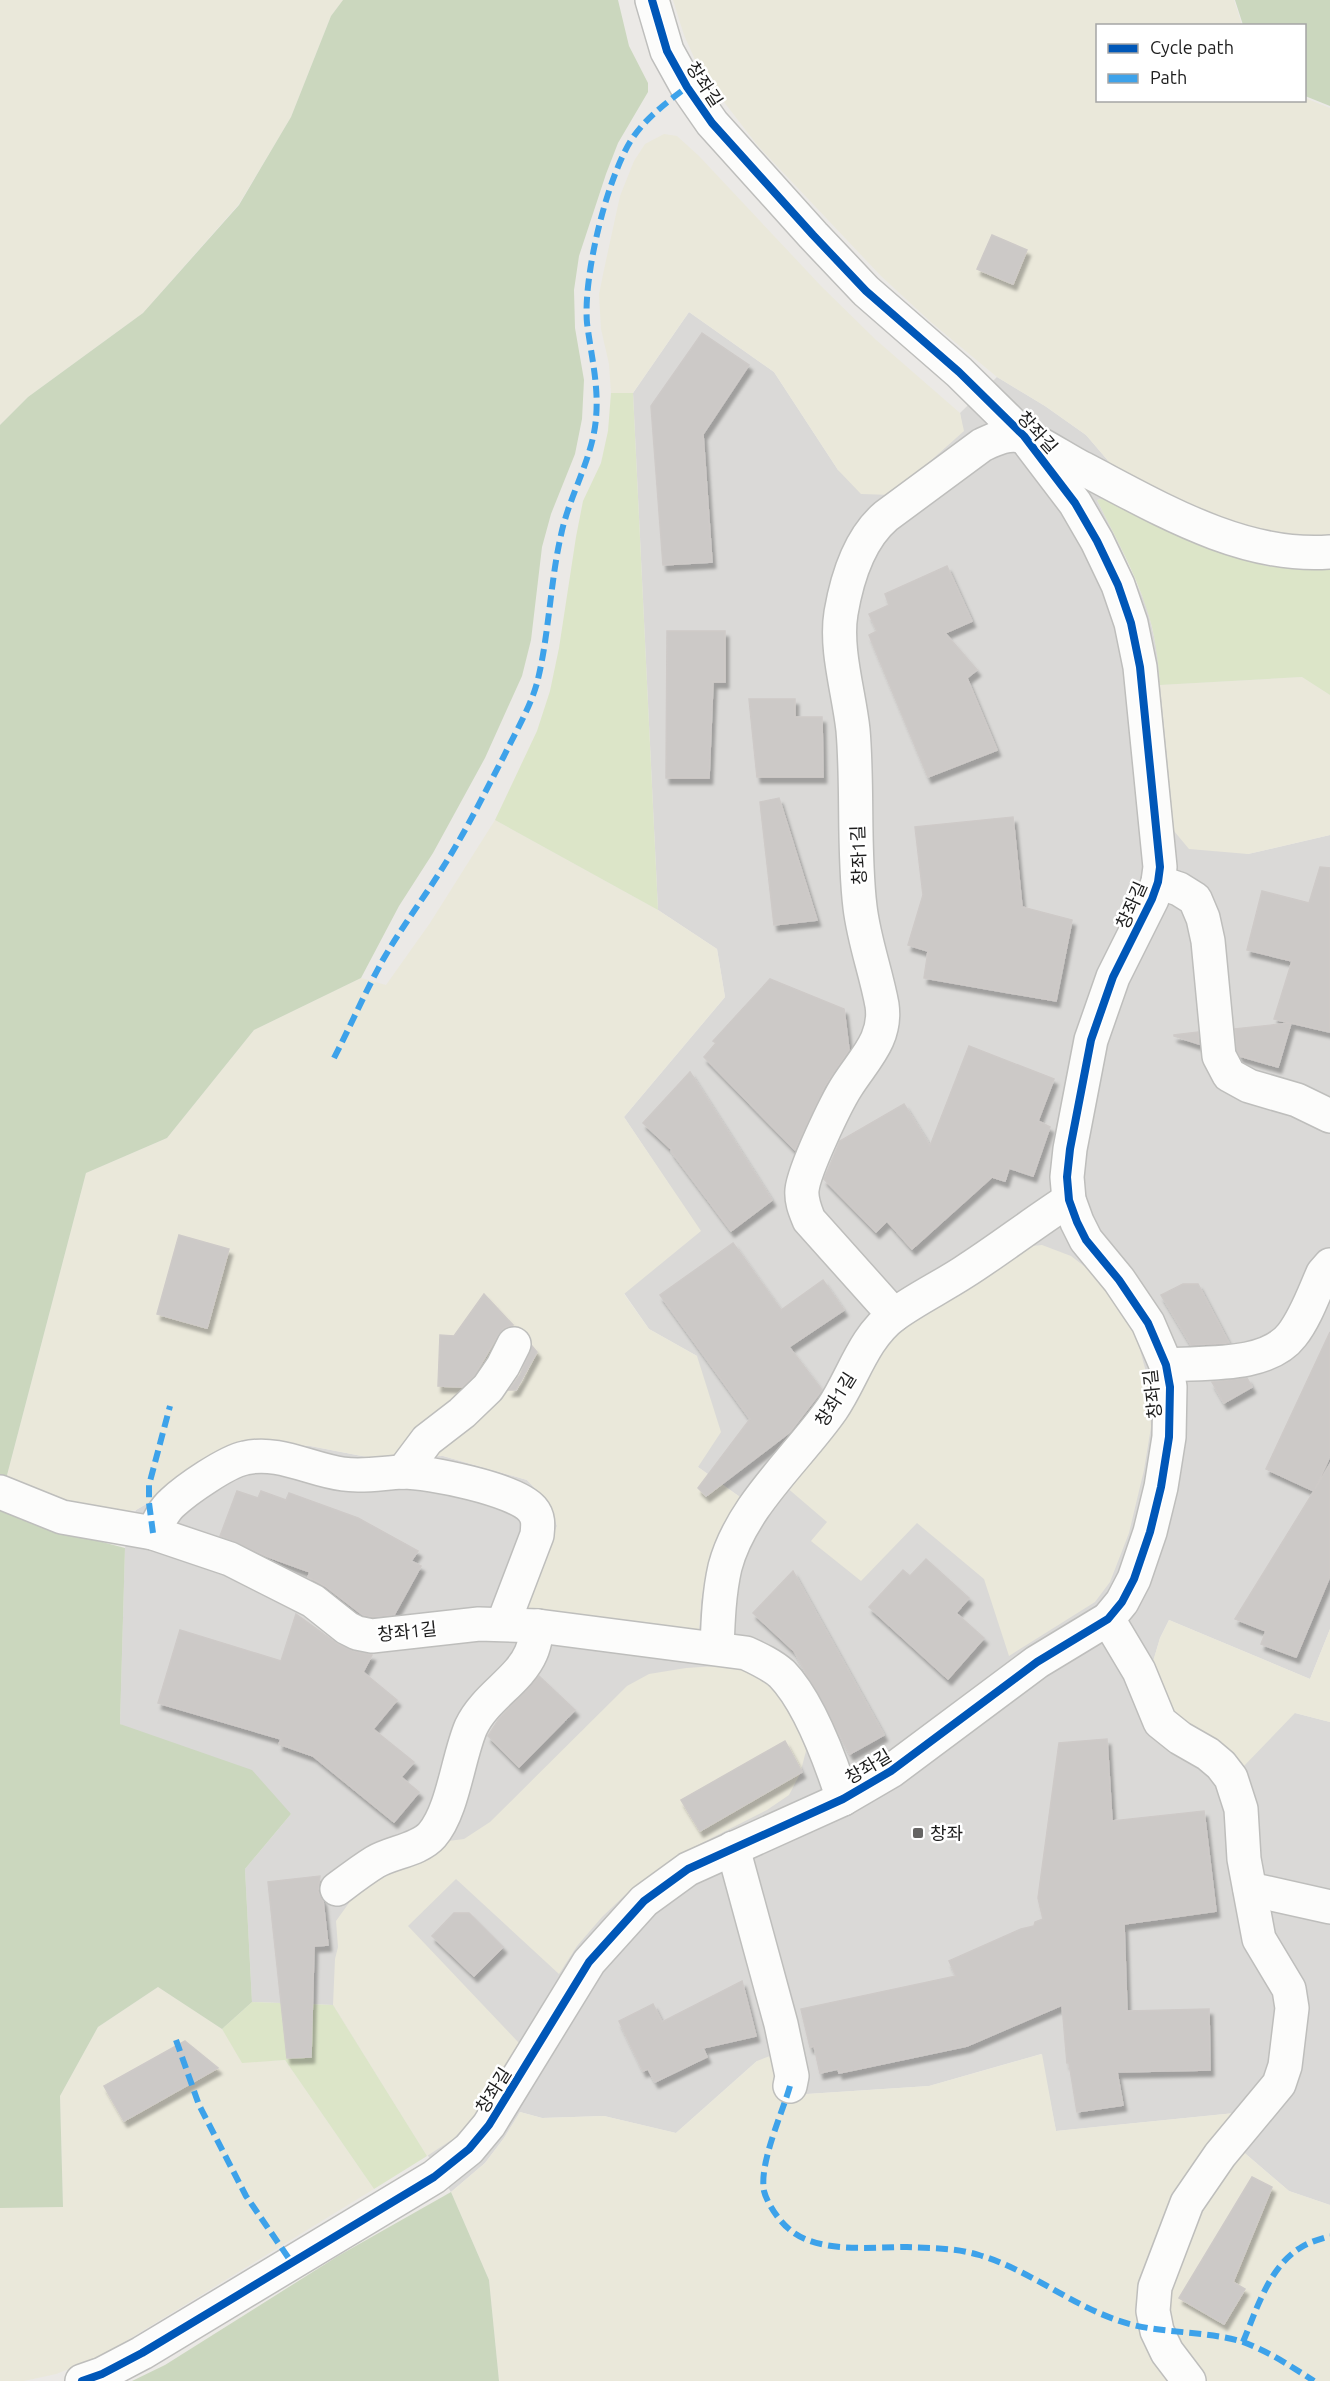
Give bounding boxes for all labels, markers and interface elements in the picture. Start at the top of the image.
legend [1096,24,1306,102]
text: Cycle path [1150,37,1234,57]
street label: 창좌길 [683,58,727,110]
text: Path [1150,67,1187,87]
street label: 창좌길 [1014,407,1062,457]
street label: 창좌1길 [847,825,869,885]
street label: 창좌길 [1112,878,1150,932]
street label: 창좌1길 [811,1368,859,1430]
street label: 창좌길 [1139,1368,1165,1420]
street label: 창좌1길 [376,1618,438,1644]
street label: 창좌길 [842,1745,894,1787]
place label: 창좌 [930,1823,963,1843]
marker: 창좌 [911,1826,925,1840]
street label: 창좌길 [471,2064,515,2116]

